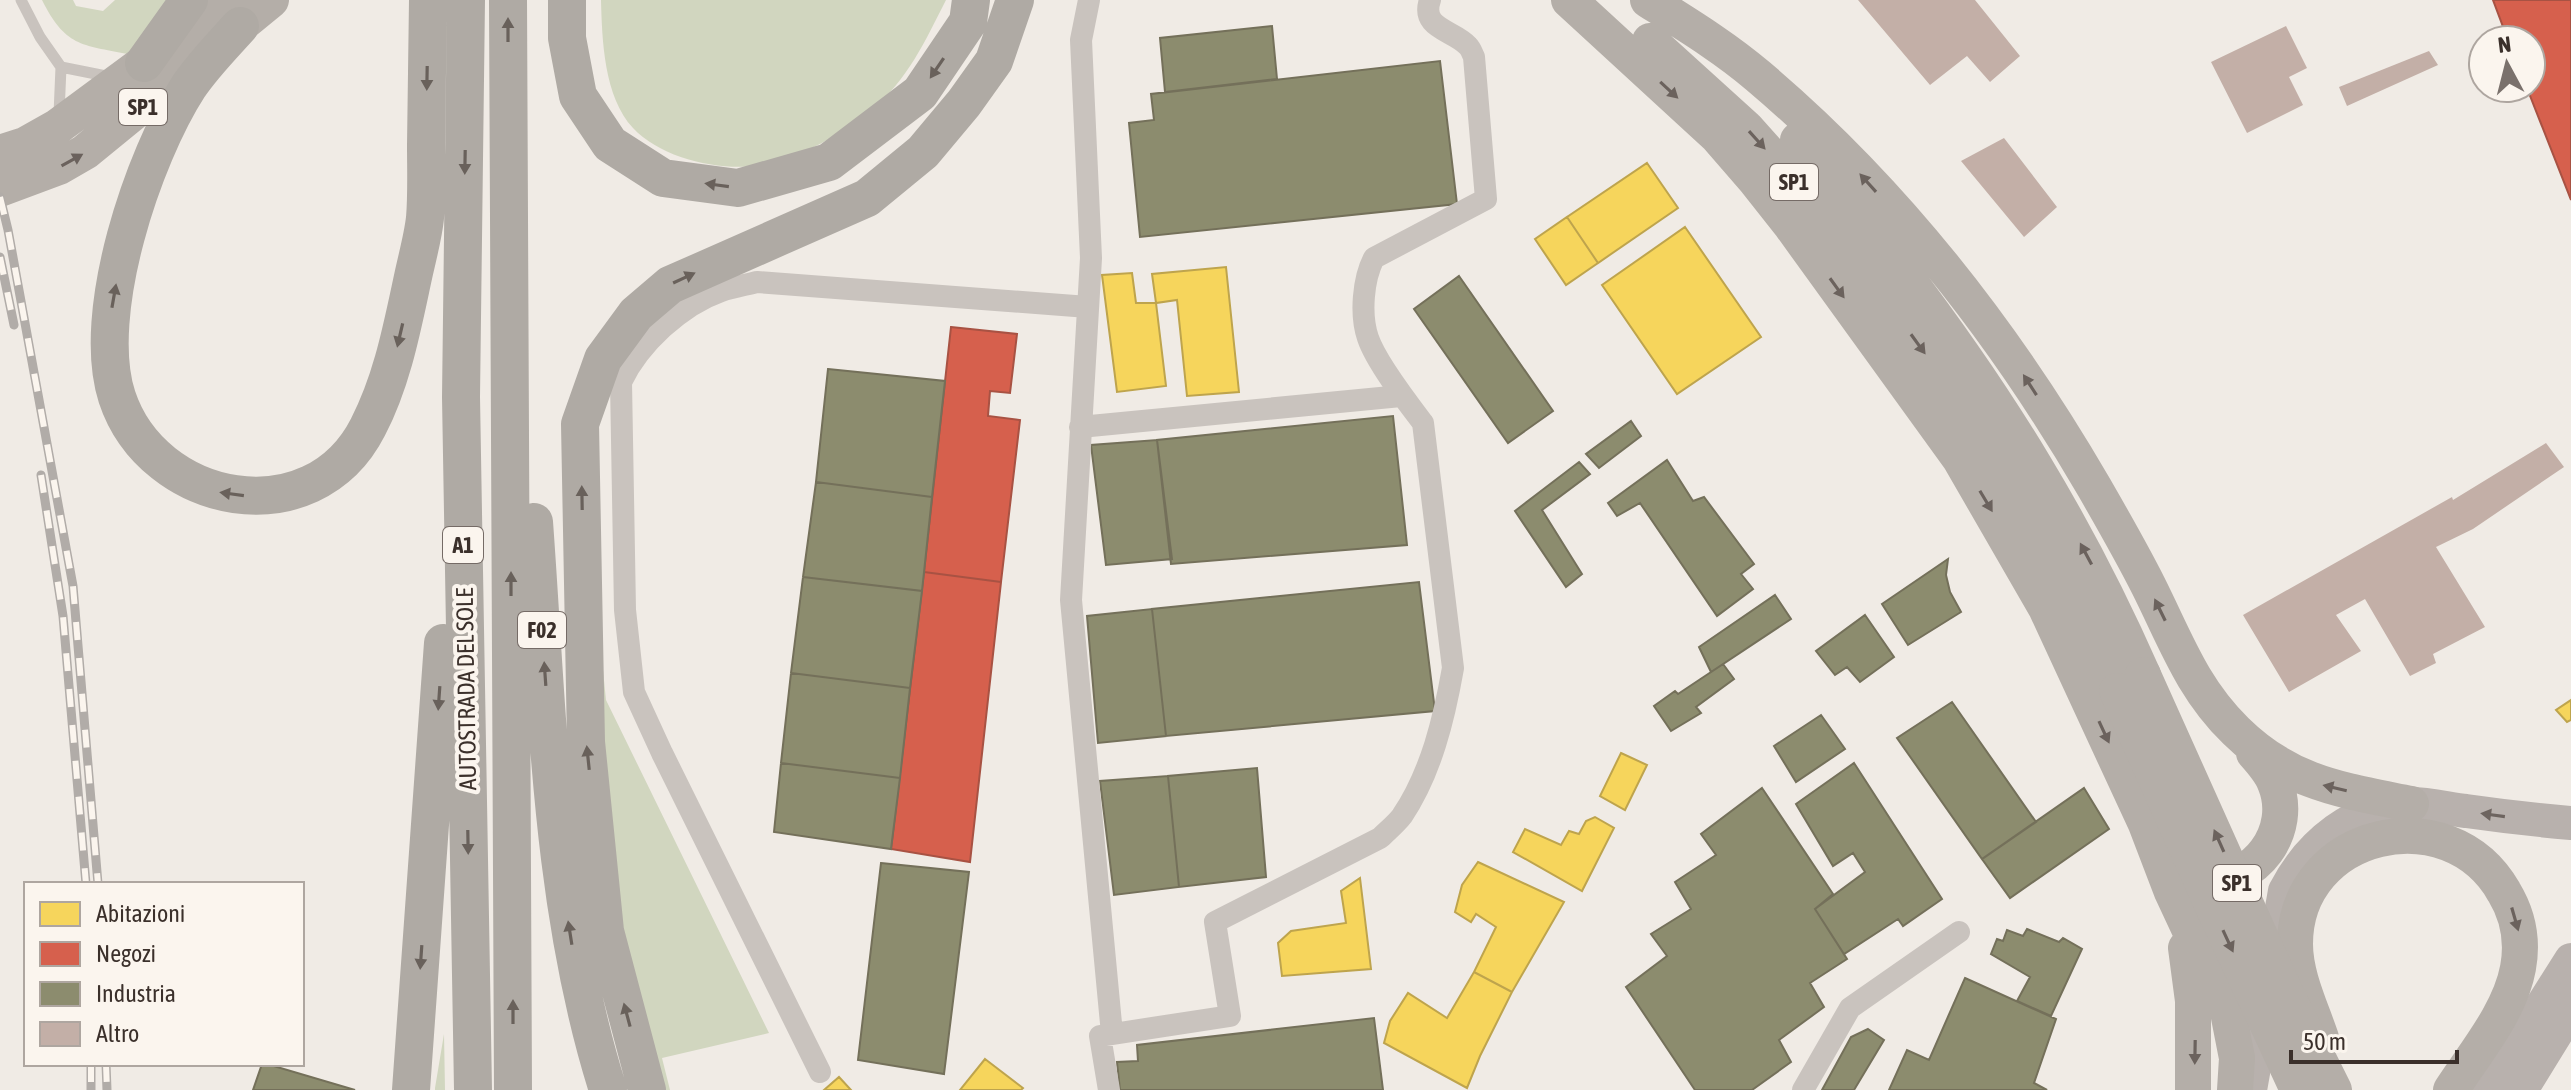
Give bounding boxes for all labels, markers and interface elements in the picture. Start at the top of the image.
one-way arrow [502,17,514,42]
north arrow [2467,24,2547,104]
text: N [2497,30,2513,58]
one-way arrow [929,58,944,79]
one-way arrow [421,66,433,91]
one-way arrow [1659,80,1678,99]
road number: SP1 [119,89,167,125]
one-way arrow [1748,131,1766,150]
one-way arrow [459,150,471,175]
one-way arrow [61,153,83,167]
road number: SP1 [1770,164,1818,200]
one-way arrow [1860,173,1877,193]
one-way arrow [704,178,729,191]
one-way arrow [673,271,696,285]
one-way arrow [1828,277,1844,298]
one-way arrow [108,284,120,309]
one-way arrow [393,323,406,348]
one-way arrow [1910,334,1926,354]
one-way arrow [2024,374,2038,396]
one-way arrow [575,485,588,510]
one-way arrow [219,487,244,500]
one-way arrow [1978,490,1992,512]
road number: A1 [443,527,483,563]
one-way arrow [2080,542,2093,565]
one-way arrow [505,571,517,596]
street label: AUTOSTRADA DEL SOLE [451,587,481,791]
one-way arrow [2153,599,2167,622]
road number: F02 [518,612,566,648]
one-way arrow [538,661,551,686]
one-way arrow [432,686,445,711]
one-way arrow [2097,720,2111,744]
one-way arrow [581,745,594,770]
one-way arrow [2322,781,2347,794]
one-way arrow [2481,808,2506,821]
one-way arrow [462,830,475,855]
one-way arrow [2212,830,2225,853]
road number: SP1 [2213,865,2261,901]
legend [24,882,304,1066]
text: Abitazioni [96,900,185,927]
one-way arrow [2509,907,2522,931]
one-way arrow [563,920,576,945]
one-way arrow [2221,929,2235,953]
text: Negozi [96,940,156,967]
one-way arrow [414,945,427,970]
text: Industria [96,980,176,1007]
one-way arrow [507,999,519,1024]
one-way arrow [620,1002,632,1027]
scale bar [2291,1014,2457,1064]
text: Altro [96,1020,139,1047]
text: 50 m [2303,1028,2346,1055]
one-way arrow [2188,1040,2201,1065]

